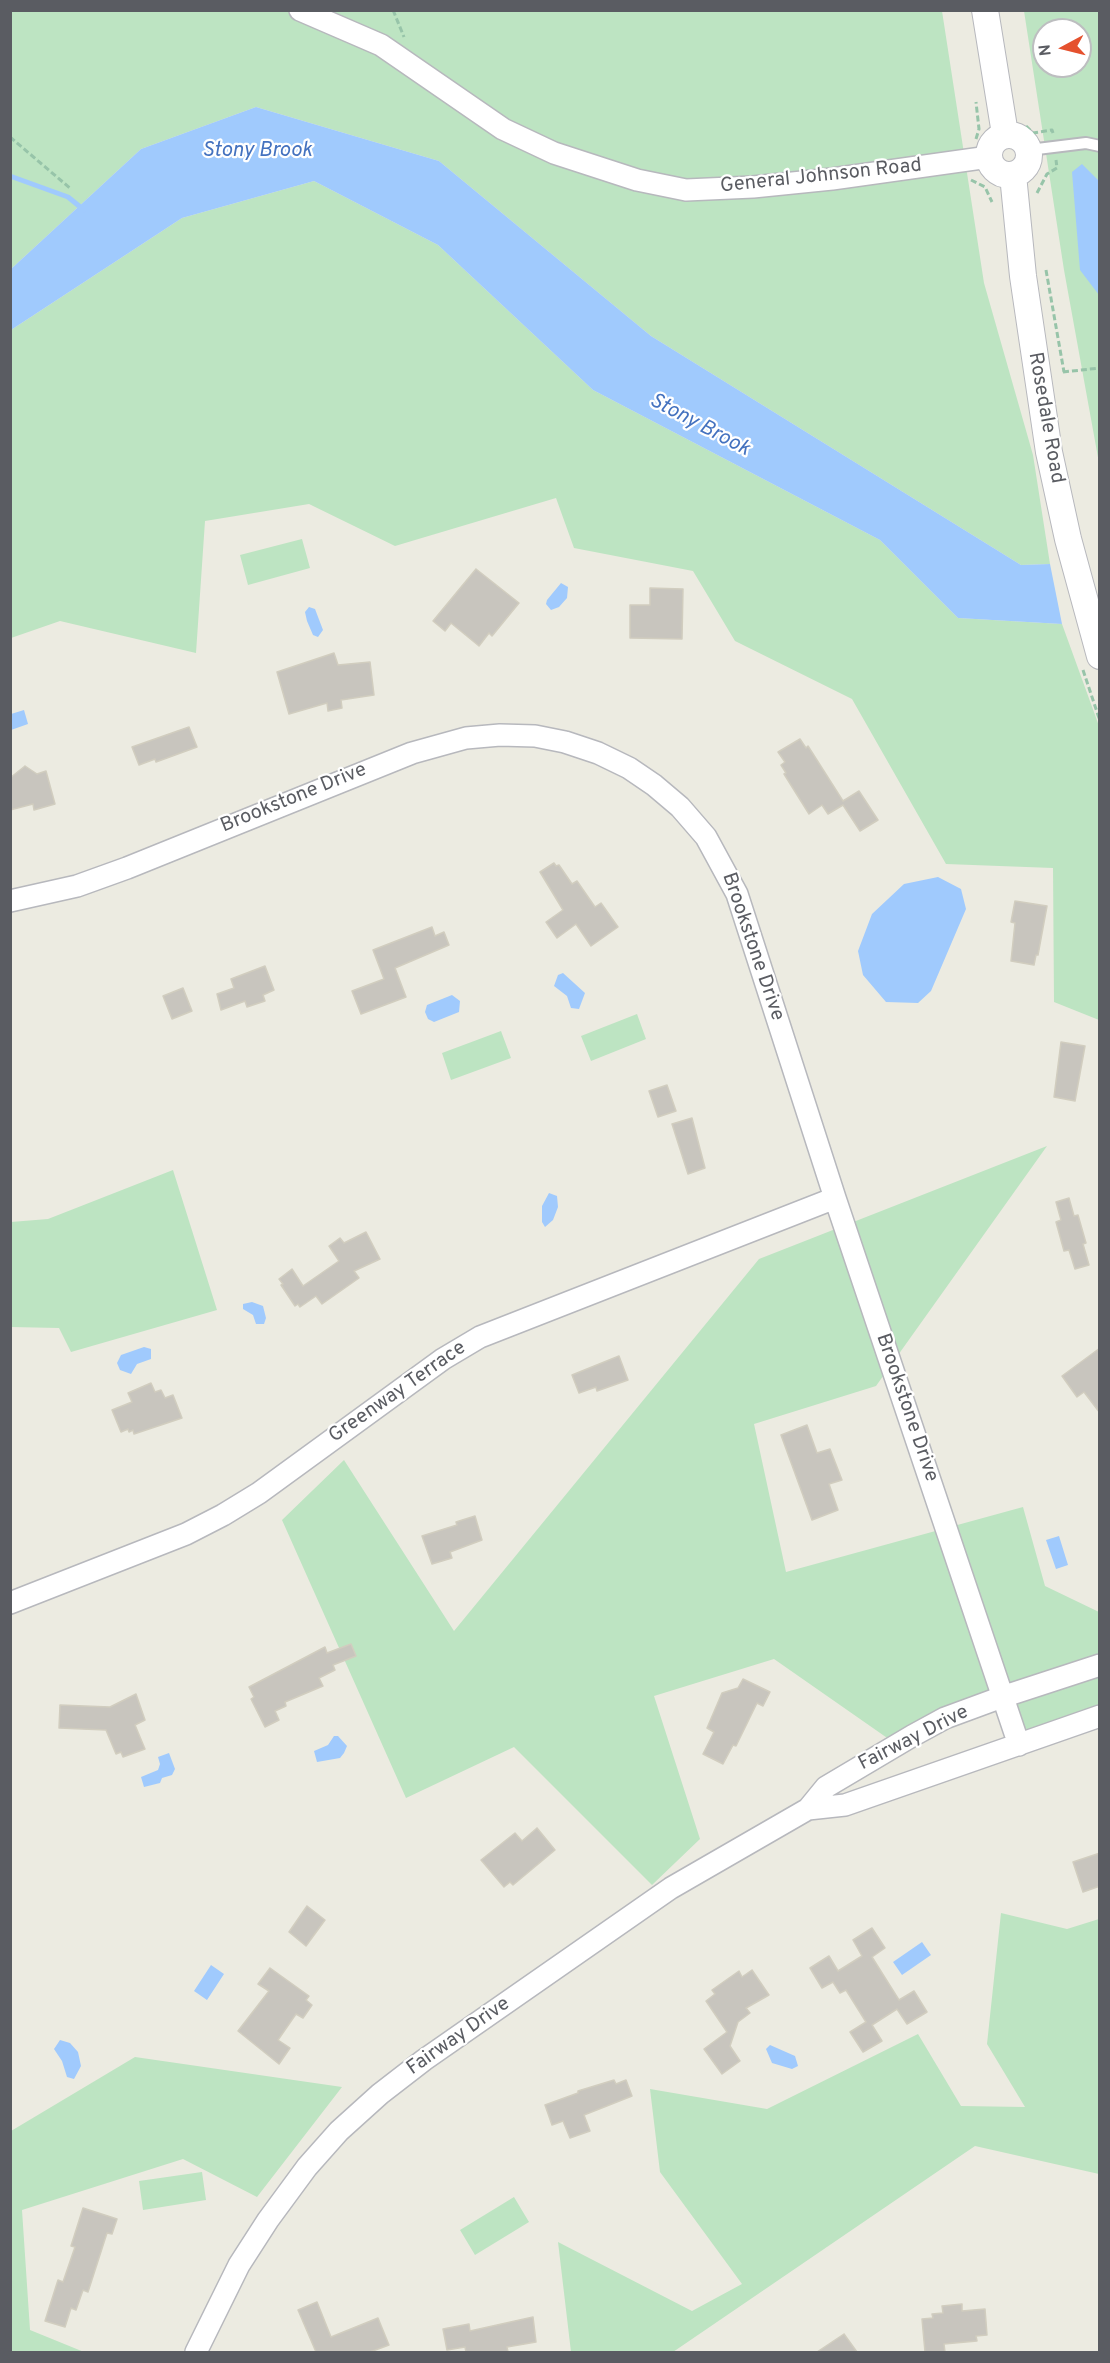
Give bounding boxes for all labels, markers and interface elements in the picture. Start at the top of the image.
north arrow [1032,18,1092,78]
text: N [1035,43,1057,57]
water label: Stony Brook [202,139,312,165]
street label: General Johnson Road [719,154,923,200]
street label: Rosedale Road [1022,351,1068,485]
water label: Stony Brook [644,389,754,463]
street label: Brookstone Drive [218,759,370,839]
street label: Brookstone Drive [715,870,789,1024]
street label: Brookstone Drive [869,1331,943,1485]
street label: Greenway Terrace [325,1337,471,1449]
street label: Fairway Drive [855,1701,973,1777]
street label: Fairway Drive [403,1993,515,2081]

